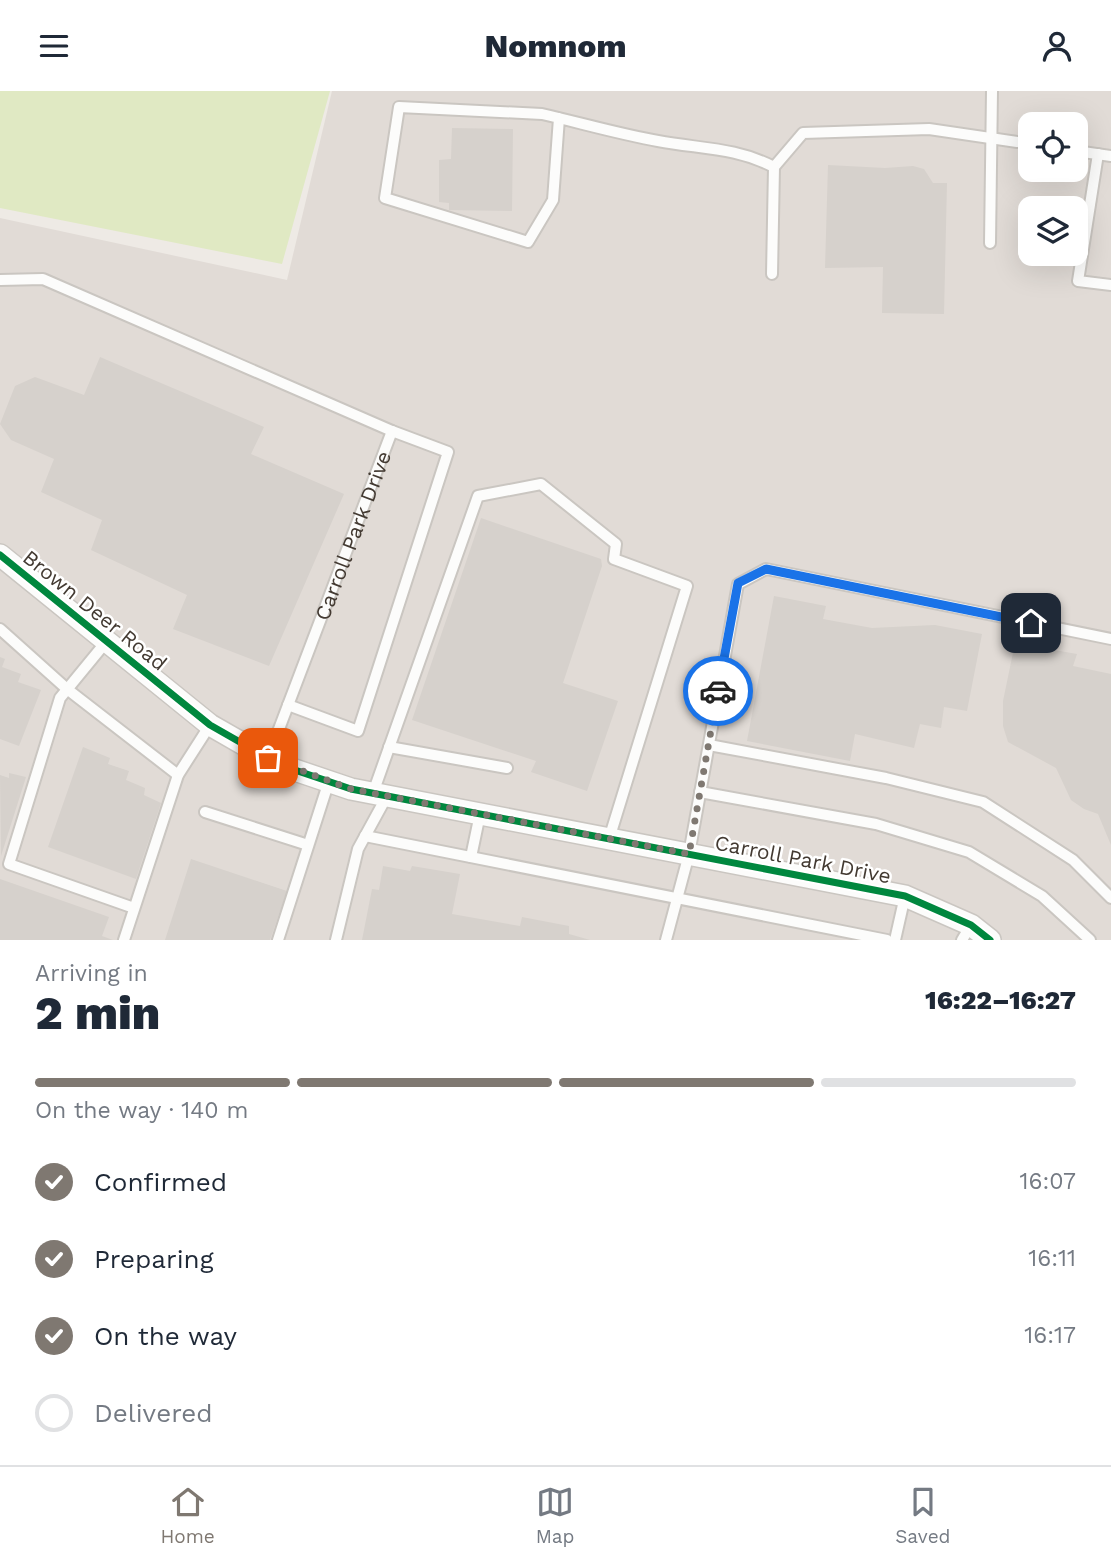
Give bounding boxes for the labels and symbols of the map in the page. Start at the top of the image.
street label: Carroll Park Drive [309,447,396,624]
street label: Brown Deer Road [18,544,172,676]
pin [1001,593,1061,653]
courier [683,656,753,726]
pin [238,728,298,788]
street label: Carroll Park Drive [713,830,893,888]

